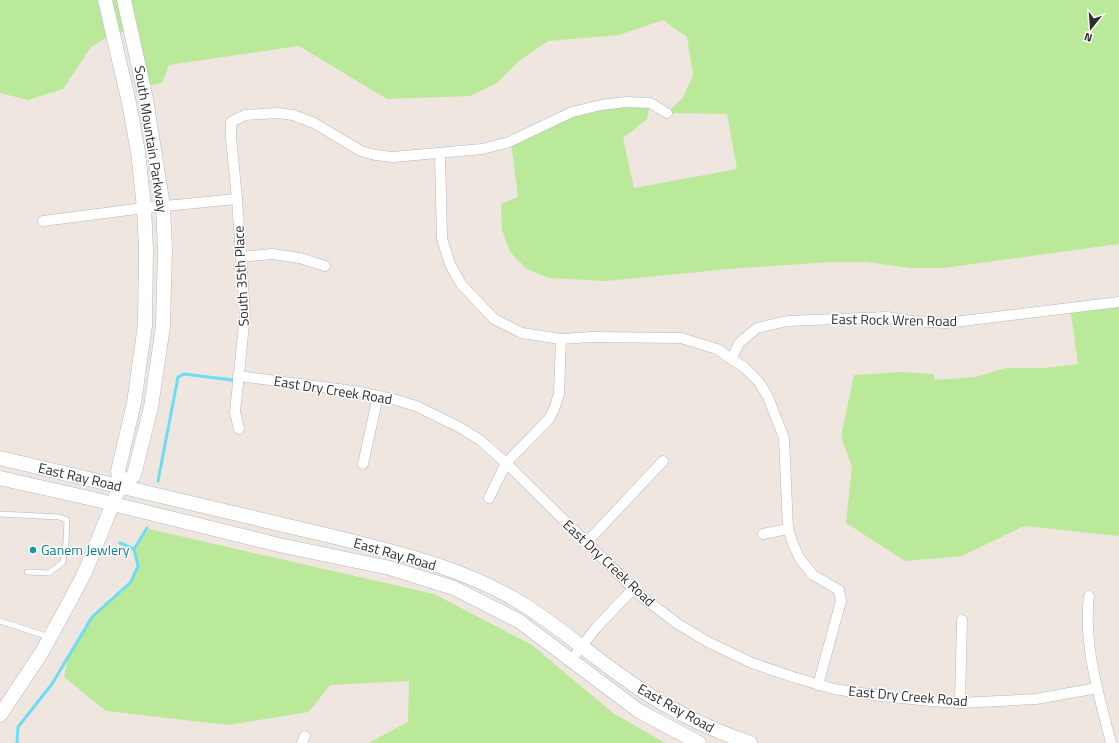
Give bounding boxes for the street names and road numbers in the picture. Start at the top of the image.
street label: South Mountain Parkway [129,64,174,214]
street label: South 35th Place [227,225,254,327]
street label: East Rock Wren Road [831,308,957,331]
street label: East Dry Creek Road [272,370,394,409]
street label: East Ray Road [36,457,124,496]
street label: East Dry Creek Road [558,514,660,611]
street label: East Ray Road [351,532,439,575]
street label: East Ray Road [634,678,718,737]
street label: East Dry Creek Road [848,680,968,711]

